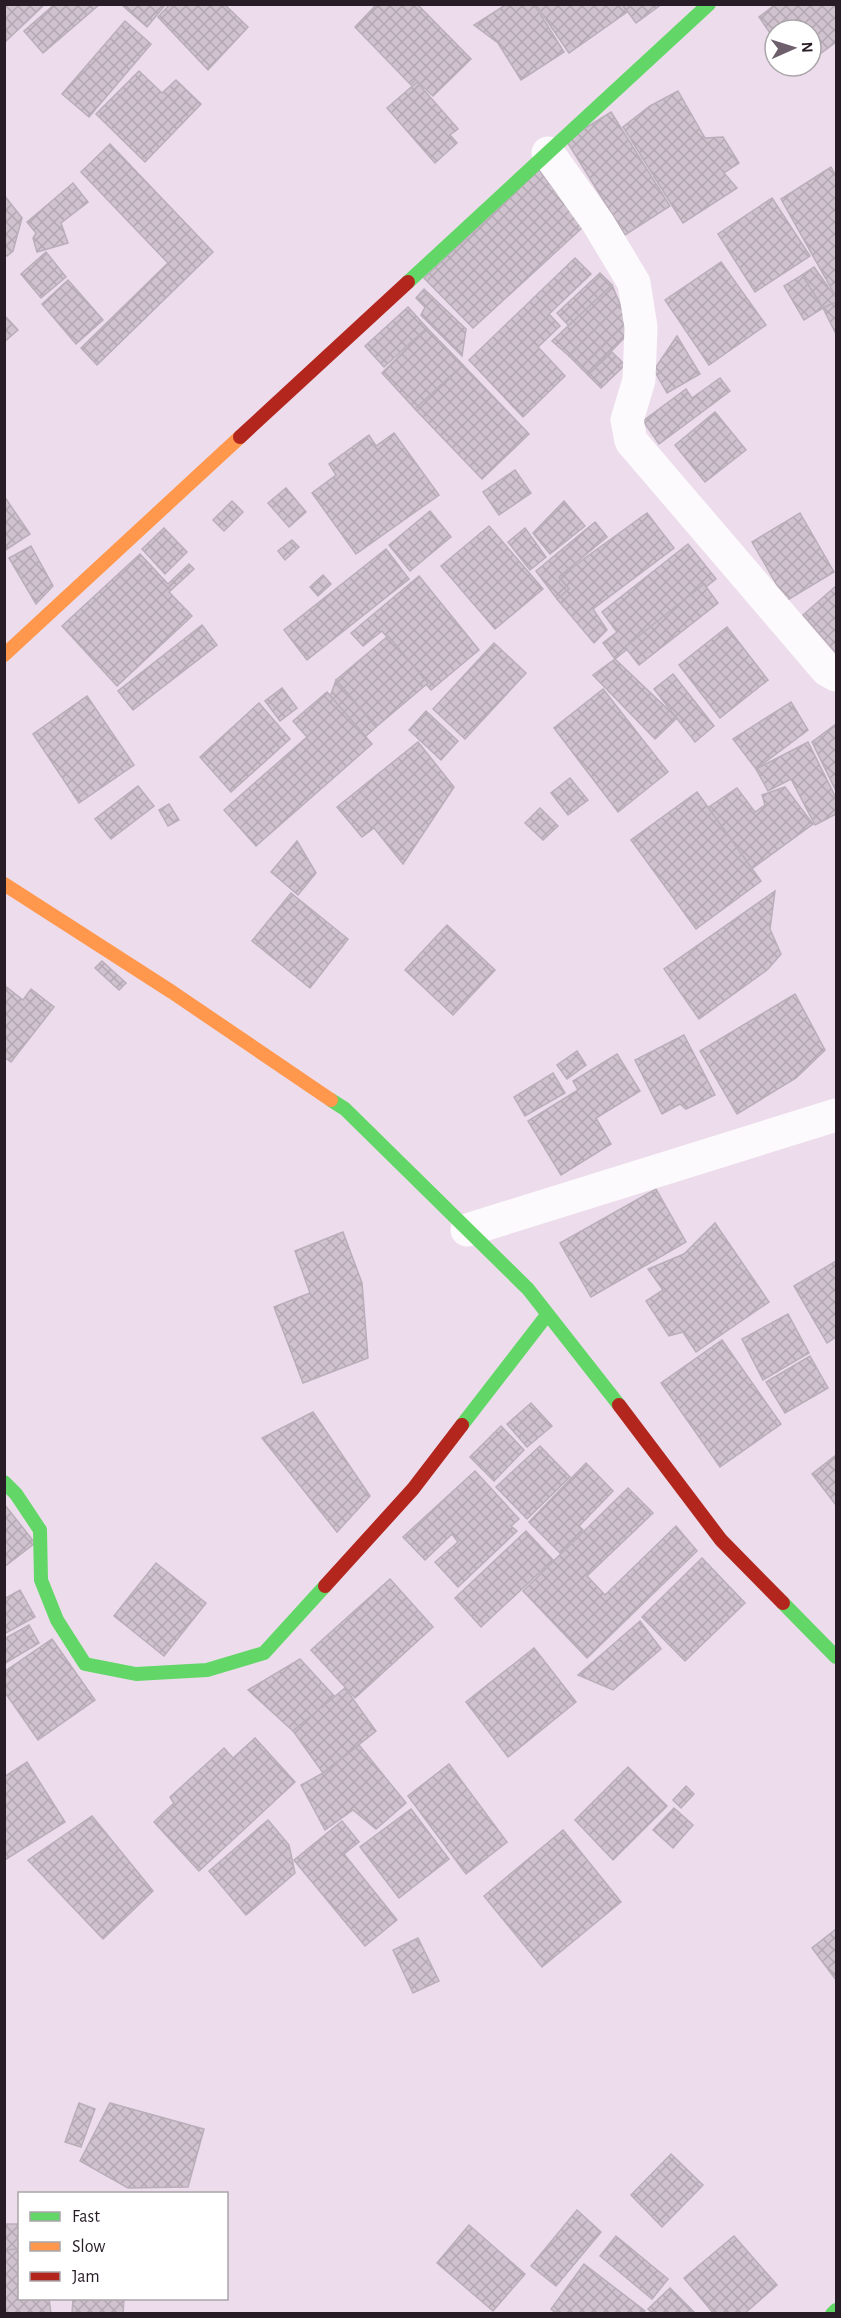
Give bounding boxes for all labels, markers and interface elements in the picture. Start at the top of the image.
north arrow [763,18,823,78]
text: N [799,41,815,53]
legend [18,2192,228,2300]
text: Fast [72,2208,100,2226]
text: Slow [72,2238,105,2256]
text: Jam [72,2268,100,2286]

